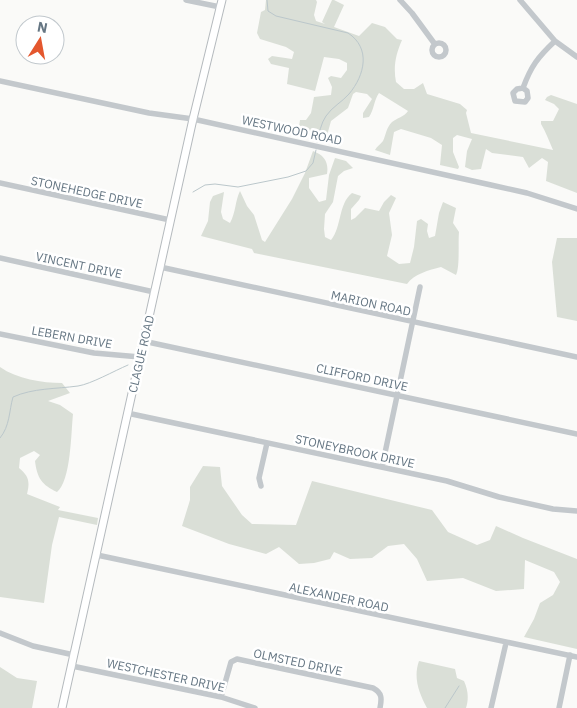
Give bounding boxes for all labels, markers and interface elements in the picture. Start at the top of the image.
north arrow [15,15,65,65]
text: N [36,17,49,37]
street label: WESTWOOD ROAD [241,112,343,148]
street label: STONEHEDGE DRIVE [30,173,144,211]
street label: VINCENT DRIVE [34,249,124,281]
street label: MARION ROAD [330,287,412,319]
street label: CLAGUE ROAD [125,314,157,394]
street label: LEBERN DRIVE [30,323,114,351]
street label: CLIFFORD DRIVE [315,360,409,394]
street label: STONEYBROOK DRIVE [294,431,416,471]
street label: ALEXANDER ROAD [288,579,390,615]
street label: OLMSTED DRIVE [252,645,344,679]
street label: WESTCHESTER DRIVE [106,655,226,695]

